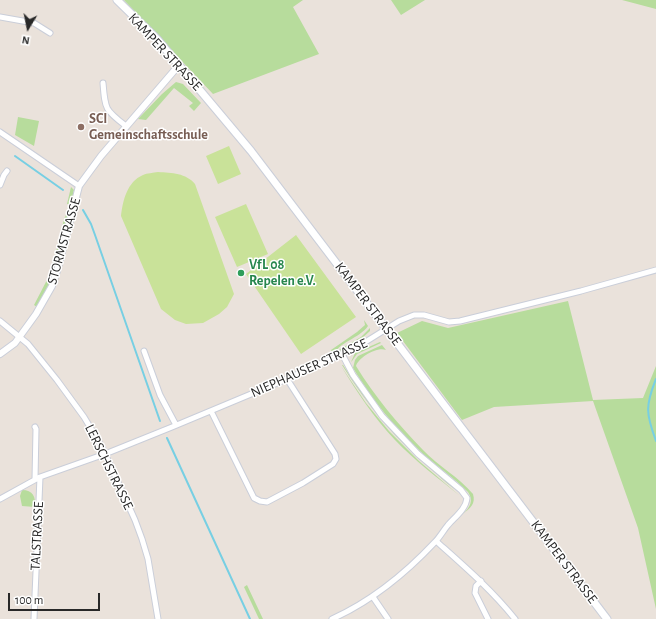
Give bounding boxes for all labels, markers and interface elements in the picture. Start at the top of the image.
north arrow [8,8,48,48]
street label: KAMPER STRASSE [125,10,205,94]
text: N [21,34,31,46]
place label: SCI Gemeinschaftsschule [89,111,208,144]
marker: SCI Gemeinschaftsschule [76,122,86,132]
street label: STORMSTRASSE [44,196,84,286]
place label: VfL 08 Repelen e.V. [249,257,316,290]
street label: KAMPER STRASSE [331,259,405,349]
marker: VfL 08 Repelen e.V. [236,268,246,278]
street label: NIEPHAUSER STRASSE [248,335,370,401]
street label: LERSCHSTRASSE [81,422,137,512]
street label: TALSTRASSE [27,501,47,571]
street label: KAMPER STRASSE [527,517,601,607]
scale bar [10,585,102,611]
text: 100 m [15,594,43,606]

